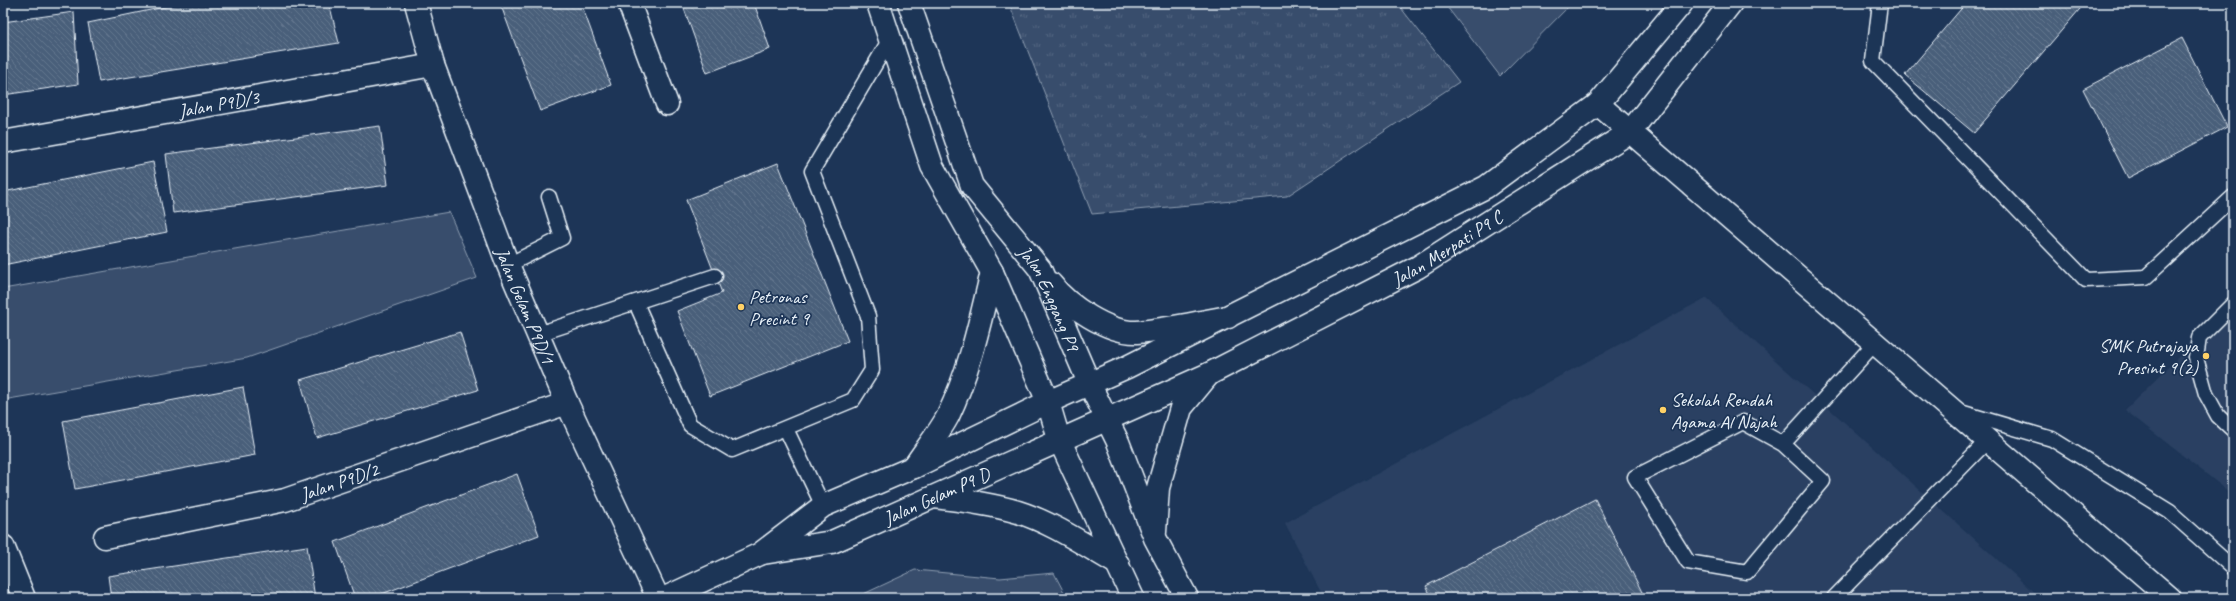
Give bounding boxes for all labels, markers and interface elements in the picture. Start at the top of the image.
street label: Jalan P9D/3 [176,85,262,124]
street label: Jalan Merpati P9 C [1387,204,1509,292]
street label: Jalan Enggang P9 [1012,240,1085,356]
street label: Jalan Gelam P9D/1 [489,244,560,369]
place label: Petronas Precint 9 [749,285,810,331]
marker: Petronas Precint 9 [736,302,746,312]
place label: SMK Putrajaya Presint 9(2) [2099,334,2200,380]
marker: SMK Putrajaya Presint 9(2) [2201,351,2211,361]
place label: Sekolah Rendah Agama Al Najah [1671,388,1778,434]
marker: Sekolah Rendah Agama Al Najah [1658,405,1668,415]
street label: Jalan P9D/2 [296,457,383,507]
street label: Jalan Gelam P9 D [879,462,995,531]

